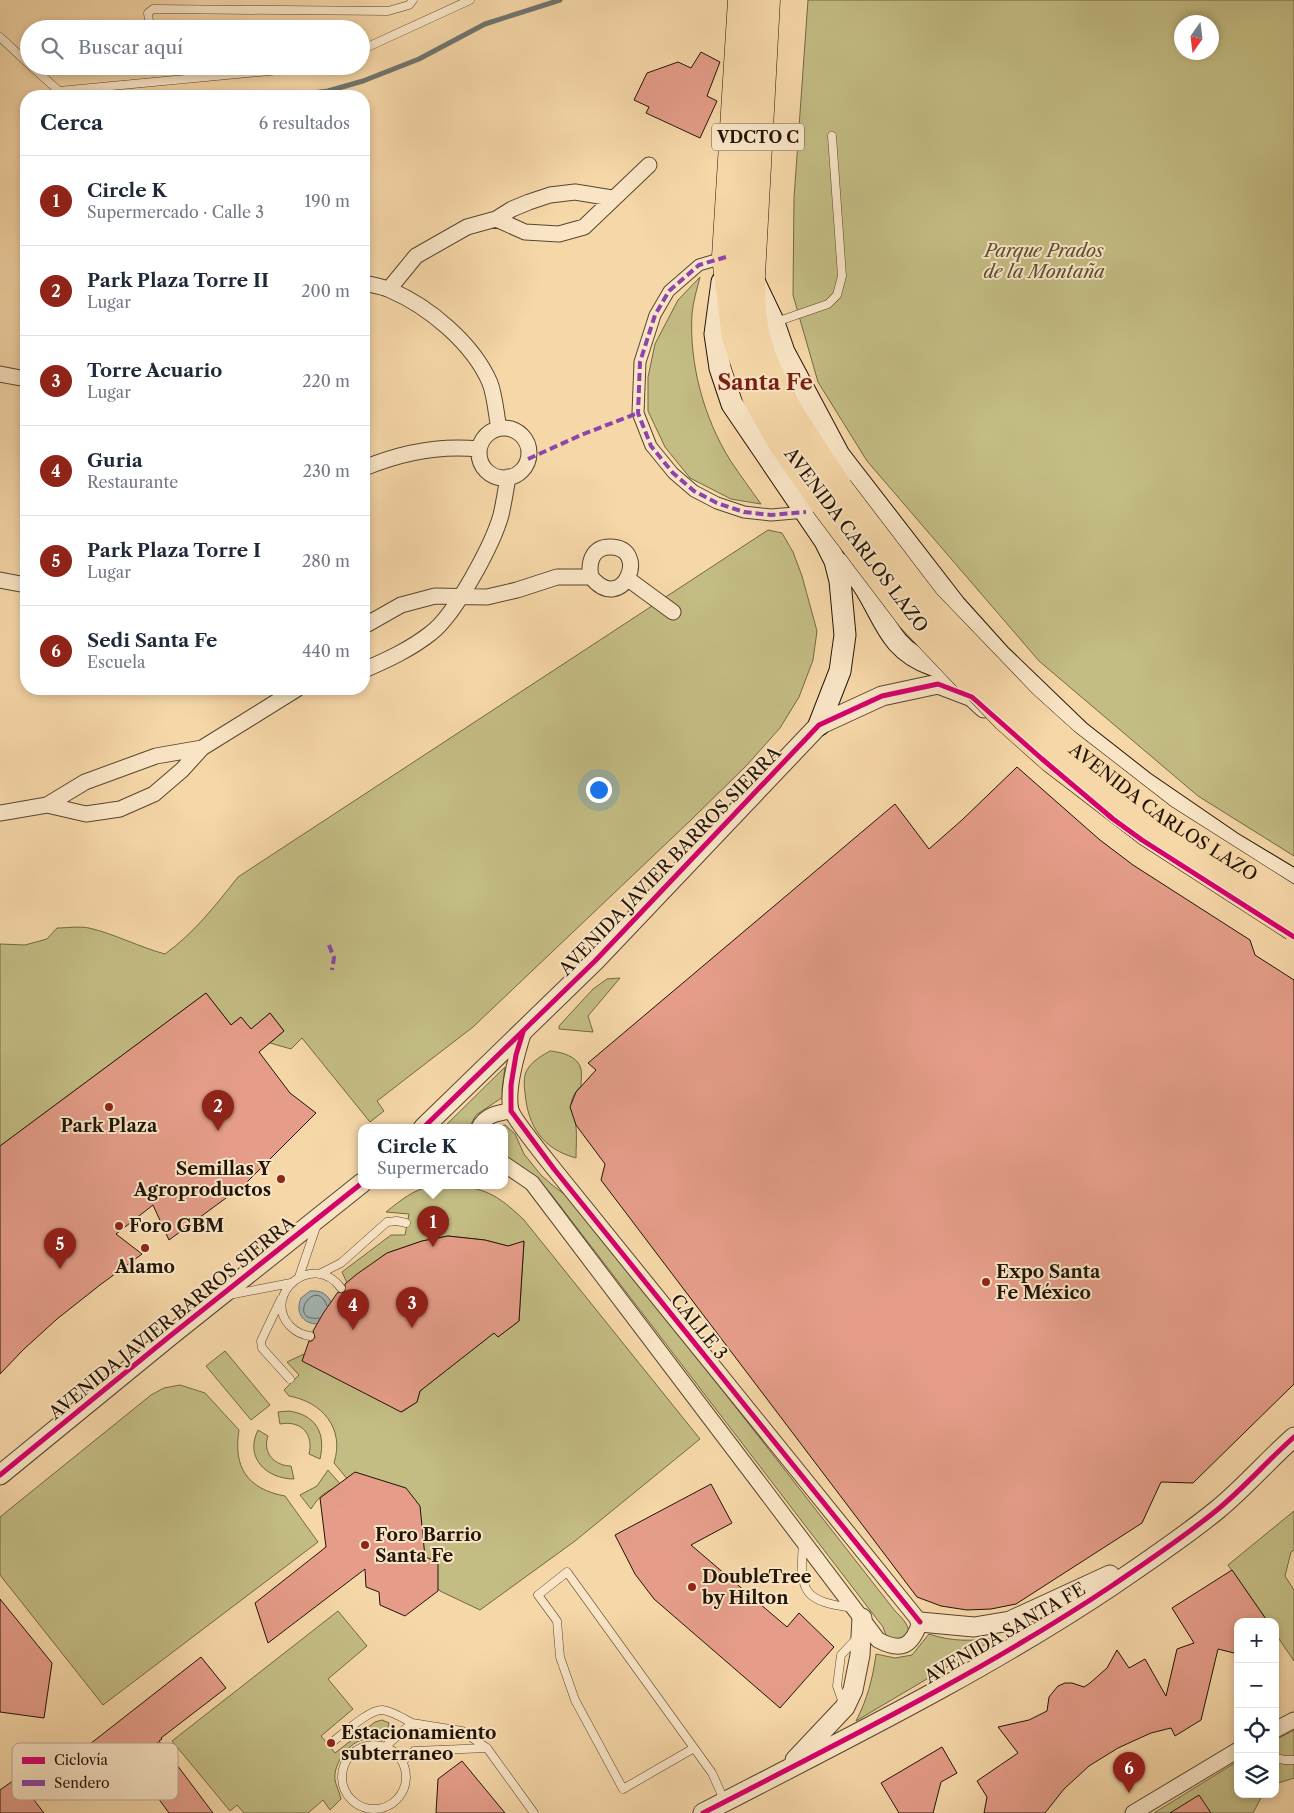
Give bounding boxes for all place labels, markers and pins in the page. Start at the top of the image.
pin: 2 [202,1090,234,1131]
marker: Park Plaza [103,1101,115,1113]
place label: Park Plaza [61,1115,158,1137]
place label: Semillas Y Agroproductos [133,1158,272,1201]
marker: Semillas Y Agroproductos [275,1173,287,1185]
pin: 1 [417,1206,449,1247]
place label: Foro GBM [129,1215,224,1237]
marker: Foro GBM [113,1220,125,1232]
pin: 5 [44,1228,76,1269]
marker: Alamo [139,1242,151,1254]
place label: Alamo [114,1256,175,1278]
place label: Expo Santa Fe México [996,1261,1101,1304]
marker: Expo Santa Fe México [980,1276,992,1288]
pin: 3 [396,1287,428,1328]
pin: 4 [337,1289,369,1330]
place label: Foro Barrio Santa Fe [375,1524,482,1567]
marker: Foro Barrio Santa Fe [359,1539,371,1551]
place label: DoubleTree by Hilton [701,1566,812,1609]
marker: DoubleTree by Hilton [686,1581,698,1593]
place label: Estacionamiento subterraneo [341,1722,497,1765]
marker: Estacionamiento subterraneo [325,1737,337,1749]
pin: 6 [1113,1752,1145,1793]

